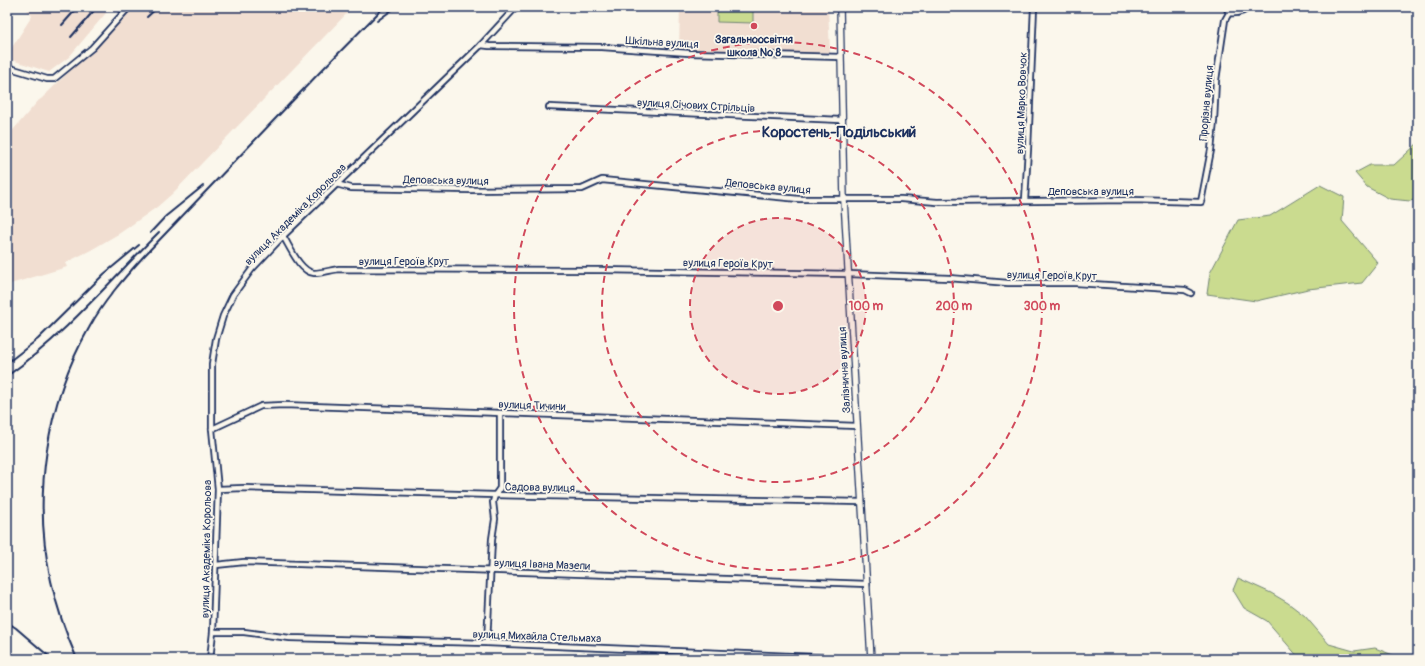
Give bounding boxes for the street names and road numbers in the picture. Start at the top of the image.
street label: Шкільна вулиця [625,34,699,51]
street label: вулиця Марко Вовчок [1013,51,1030,154]
street label: Прорізна вулиця [1197,65,1216,141]
street label: вулиця Січових Стрільців [637,96,755,115]
street label: вулиця Академіка Корольова [242,161,349,268]
street label: Деповська вулиця [402,173,489,188]
street label: Деповська вулиця [724,176,811,197]
street label: Деповська вулиця [1047,185,1134,198]
street label: вулиця Героїв Крут [359,255,450,268]
street label: вулиця Героїв Крут [683,256,774,271]
street label: вулиця Героїв Крут [1007,268,1098,283]
street label: Залізнична вулиця [836,326,853,414]
street label: вулиця Тичини [498,398,566,413]
street label: вулиця Академіка Корольова [199,480,214,618]
street label: Садова вулиця [505,480,575,495]
street label: вулиця Івана Мазепи [494,556,590,573]
street label: вулиця Михайла Стельмаха [472,628,602,645]

